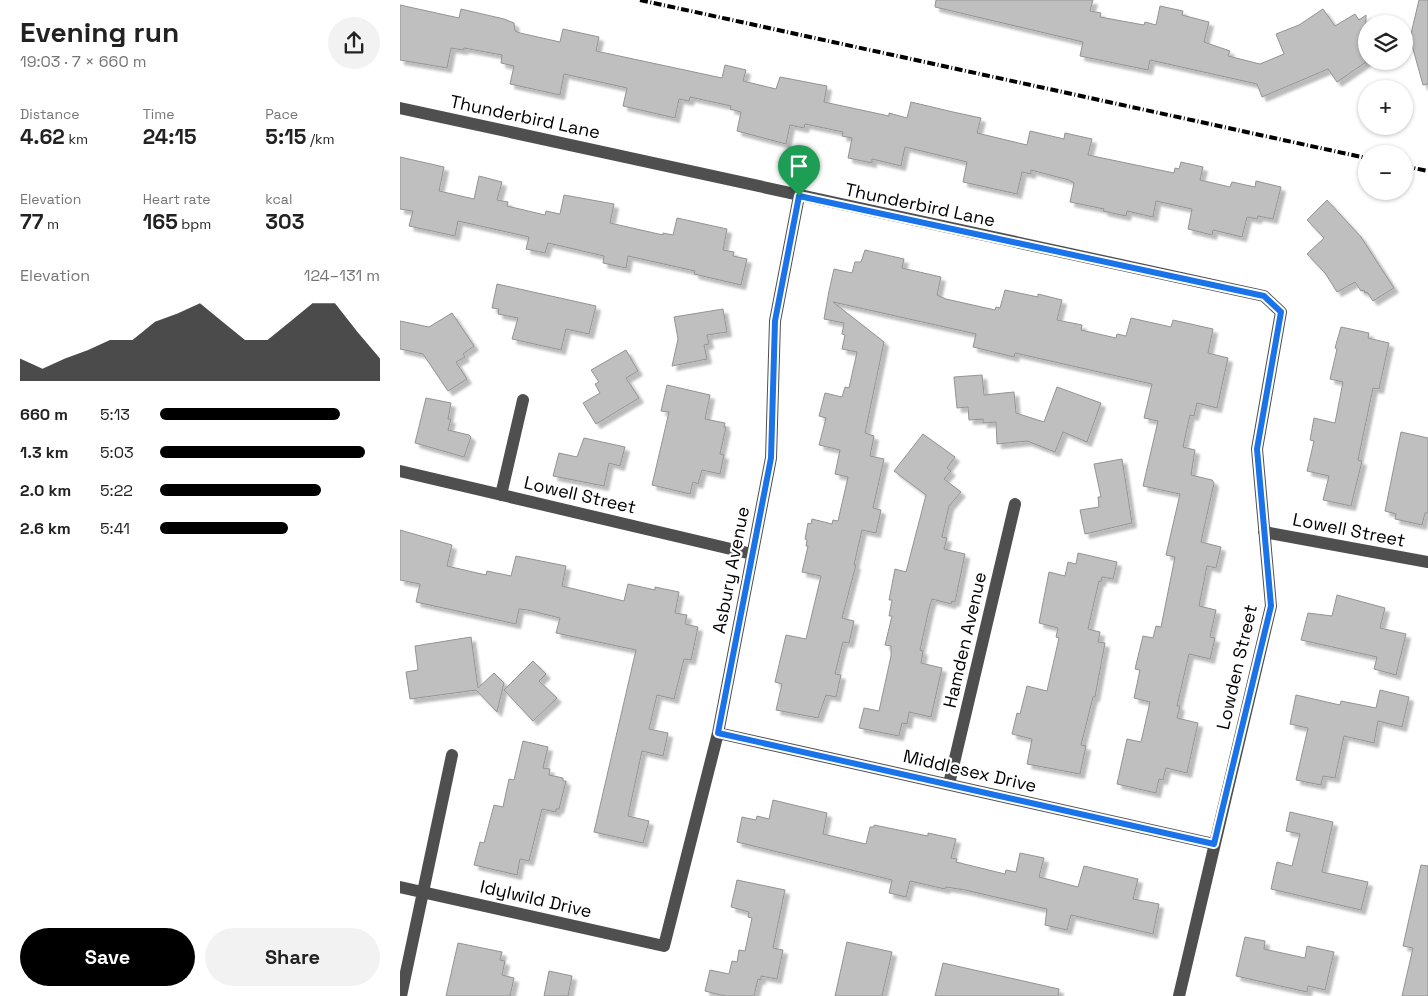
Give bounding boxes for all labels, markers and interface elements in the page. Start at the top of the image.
text: Evening run [20,14,179,50]
map controls [1358,15,1413,200]
button: layers [1358,15,1413,70]
button: share [328,17,380,69]
text: 19:03 · 7 × 660 m [20,51,147,72]
button: + [1358,80,1413,135]
street label: Thunderbird Lane [448,89,602,144]
text: Distance [20,105,80,123]
text: Time [143,105,175,123]
text: Pace [265,105,298,123]
text: 4.62 [20,123,65,150]
text: 24:15 [143,123,197,150]
text: 5:15 [265,123,306,150]
text: km [65,130,88,148]
text: /km [306,130,335,148]
pin [778,145,820,196]
button: − [1358,145,1413,200]
icon: arrive [785,152,813,180]
street label: Thunderbird Lane [843,177,997,232]
text: Elevation [20,190,81,208]
text: Heart rate [143,190,211,208]
text: kcal [265,190,292,208]
text: 77 [20,208,43,235]
text: 165 [143,208,178,235]
text: 303 [265,208,304,235]
text: m [43,215,59,233]
text: bpm [178,215,211,233]
text: Elevation [20,265,90,286]
text: 124–131 m [304,265,380,286]
text: 660 m [20,404,68,425]
text: 5:13 [100,404,130,425]
text: 1.3 km [20,442,68,463]
text: 5:03 [100,442,134,463]
street label: Lowell Street [522,470,638,519]
text: 2.0 km [20,480,71,501]
text: 5:22 [100,480,133,501]
street label: Asbury Avenue [707,504,754,636]
street label: Lowell Street [1291,507,1407,552]
text: 2.6 km [20,518,71,539]
text: 5:41 [100,518,130,539]
street label: Hamden Avenue [938,570,991,710]
street label: Lowden Street [1211,602,1262,732]
street label: Middlesex Drive [901,744,1039,797]
street label: Idylwild Drive [478,874,594,923]
button: Save [20,928,195,986]
button: Share [205,928,380,986]

